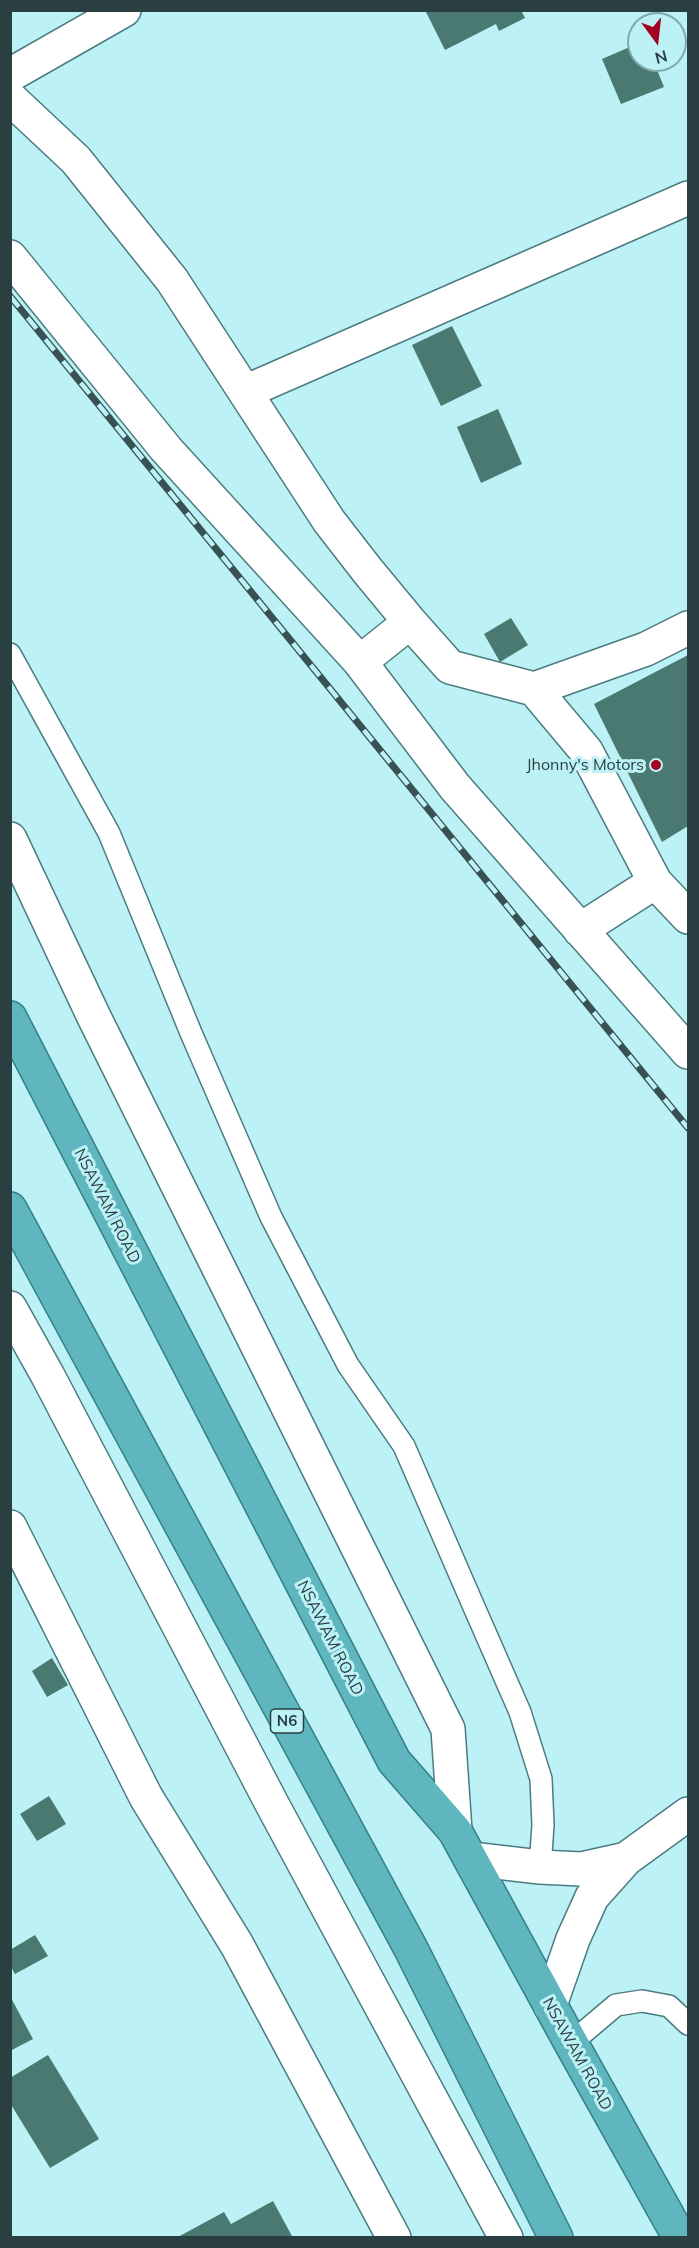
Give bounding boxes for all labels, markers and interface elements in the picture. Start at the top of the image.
north arrow [627,12,687,72]
text: N [653,46,670,69]
place label: Jhonny's Motors [526,755,644,775]
marker: Jhonny's Motors [649,758,663,772]
street label: NSAWAM ROAD [70,1145,144,1267]
street label: NSAWAM ROAD [293,1577,367,1699]
road number: N6 [270,1709,304,1733]
street label: NSAWAM ROAD [538,1994,616,2114]

